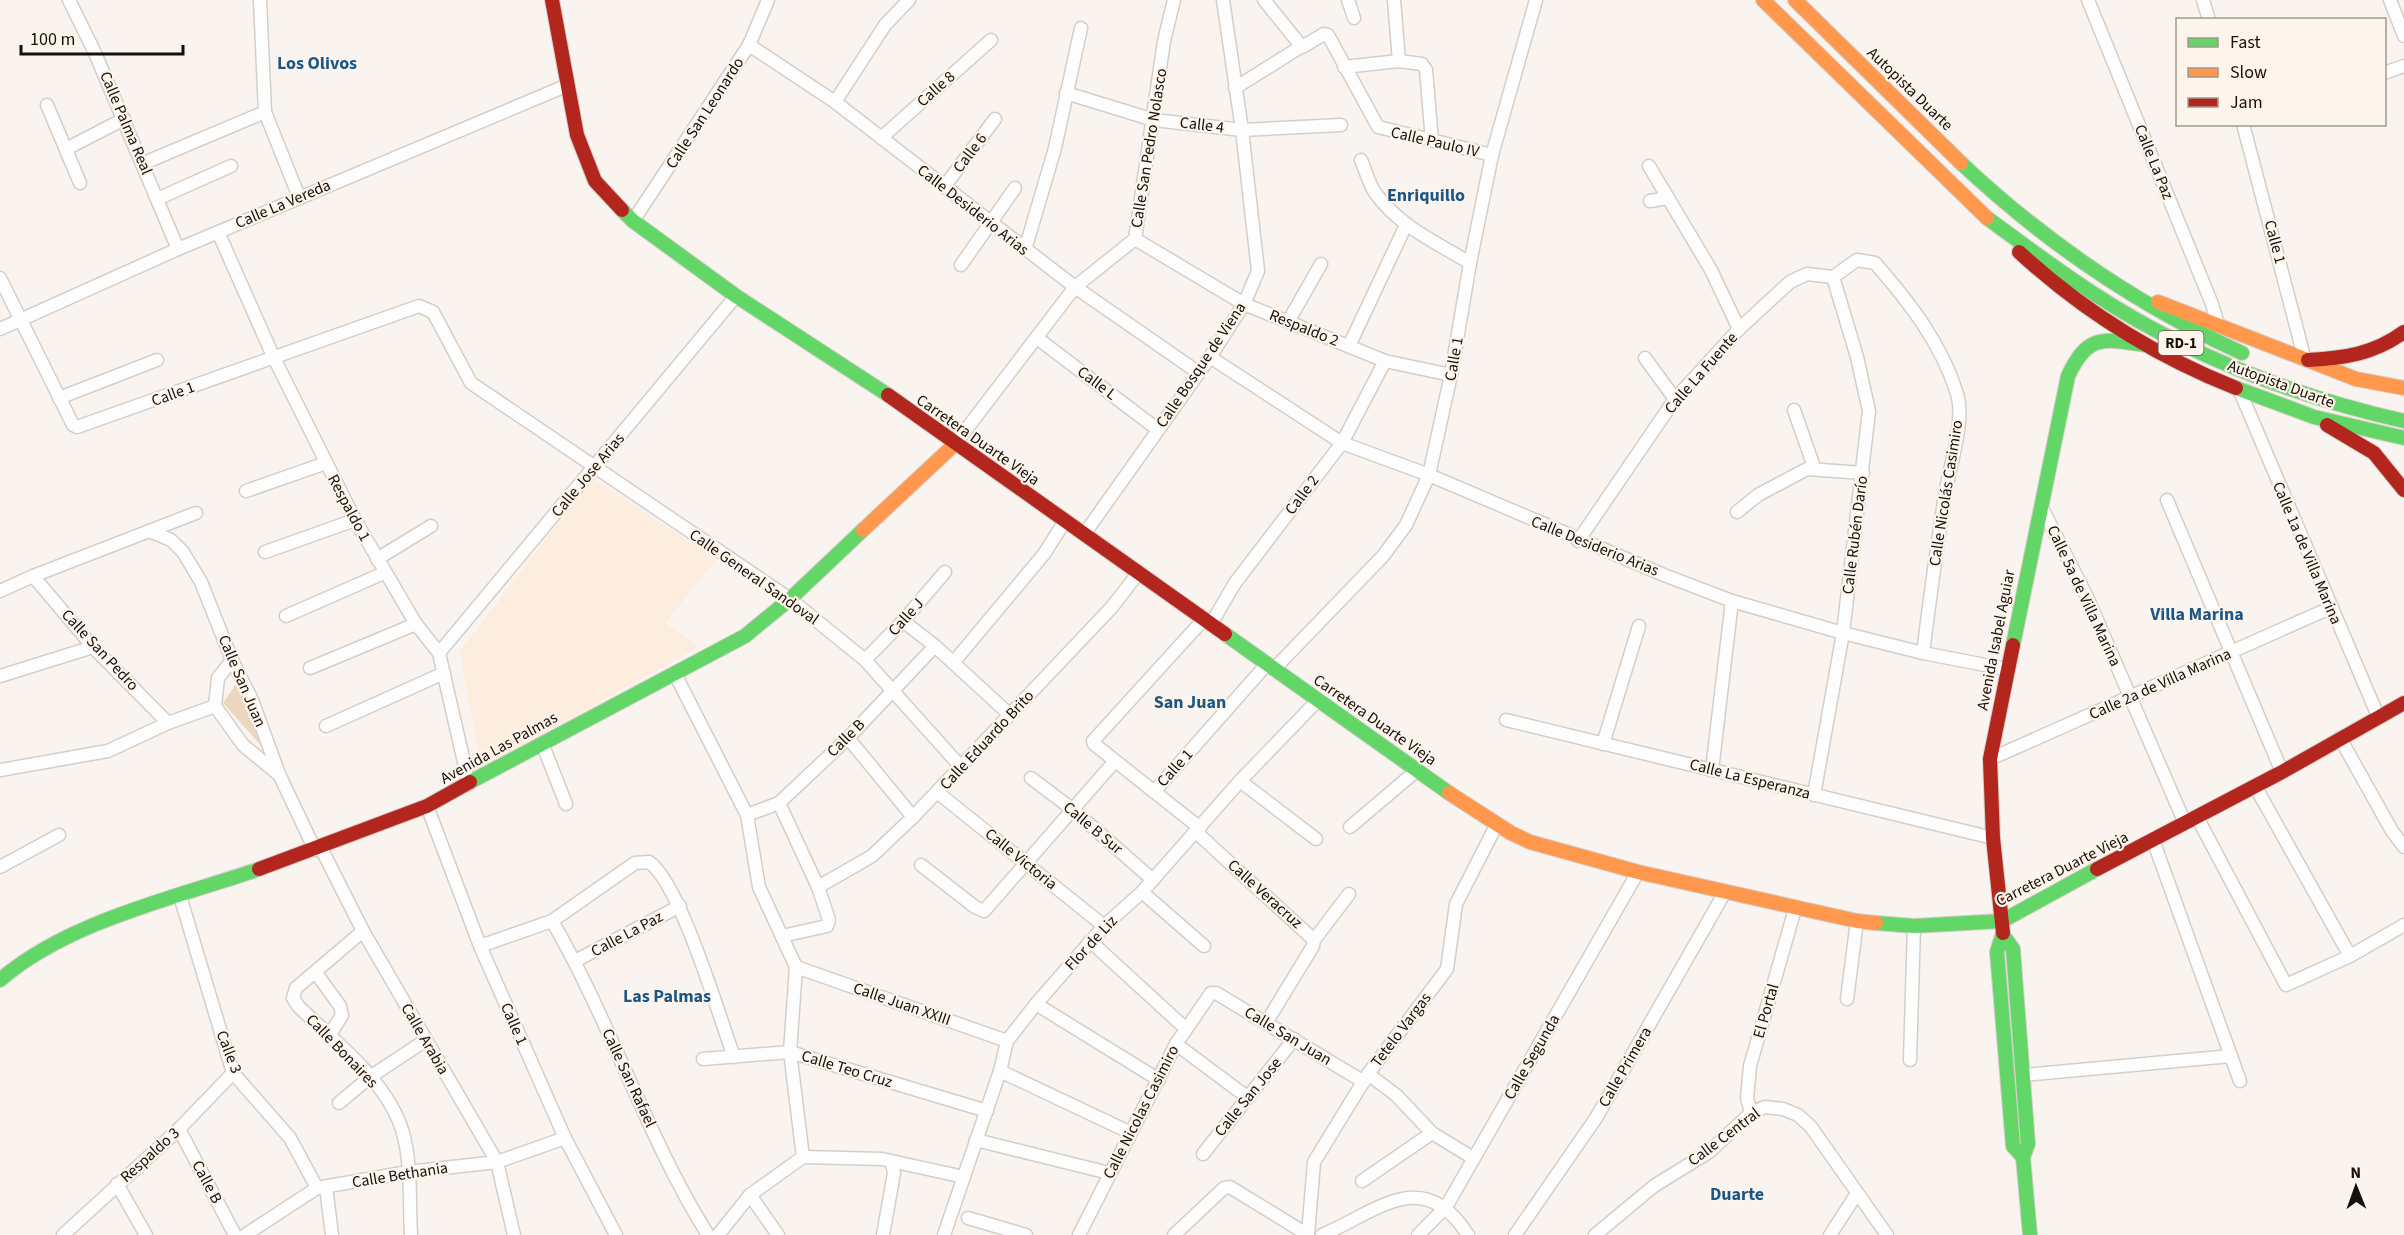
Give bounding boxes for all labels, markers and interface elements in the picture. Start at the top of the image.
scale bar [21,18,183,56]
legend [2176,18,2386,126]
text: 100 m [30,27,75,52]
text: Fast [2230,30,2261,55]
street label: Autopista Duarte [1862,42,1958,136]
district label: Los Olivos [277,51,357,76]
street label: Calle San Leonardo [661,53,749,173]
text: Slow [2230,60,2267,85]
street label: Calle 8 [912,66,960,112]
street label: Calle San Pedro Nolasco [1126,67,1172,229]
street label: Calle Palma Real [94,68,158,178]
text: Jam [2230,90,2263,115]
street label: Calle 4 [1179,111,1225,139]
street label: Calle Paulo IV [1389,121,1482,163]
street label: Calle La Paz [2129,121,2179,203]
street label: Calle 6 [948,129,992,177]
street label: Calle Desiderio Arias [913,159,1034,261]
street label: Calle La Vereda [232,174,334,234]
district label: Enriquillo [1387,183,1465,208]
street label: Calle 1 [2259,218,2291,266]
street label: Calle Bosque de Viena [1151,298,1251,432]
street label: Respaldo 2 [1266,304,1342,352]
street label: Calle La Fuente [1659,327,1743,419]
road number: RD-1 [2158,331,2204,355]
street label: Calle 1 [1439,335,1469,383]
street label: Autopista Duarte [2225,355,2337,414]
street label: Calle L [1073,361,1121,405]
street label: Calle 1 [148,376,198,412]
street label: Carretera Duarte Vieja [912,389,1044,491]
street label: Calle Nicolás Casimiro [1924,418,1968,568]
street label: Calle Jose Arias [546,428,630,522]
street label: Respaldo 1 [322,471,376,545]
street label: Calle 2 [1280,471,1324,519]
street label: Calle Rubén Darío [1837,475,1873,595]
street label: Calle 1a de Villa Marina [2267,478,2347,628]
street label: Calle Desiderio Arias [1528,510,1662,582]
street label: Calle 5a de Villa Marina [2042,522,2126,670]
street label: Calle General Sandoval [685,524,823,630]
street label: Avenida Isabel Aguiar [1972,567,2021,712]
street label: Calle J [883,593,929,641]
district label: Villa Marina [2149,602,2244,627]
street label: Calle San Pedro [56,604,144,696]
street label: Calle San Juan [213,631,271,731]
street label: Calle 2a de Villa Marina [2085,643,2235,725]
street label: Carretera Duarte Vieja [1309,669,1441,771]
street label: Calle Eduardo Brito [935,685,1039,795]
district label: San Juan [1154,690,1226,715]
street label: Avenida Las Palmas [436,706,562,789]
street label: Calle B [822,714,870,762]
street label: Calle 1 [1152,744,1198,792]
street label: Calle La Esperanza [1687,753,1813,805]
street label: Calle B Sur [1058,796,1128,860]
street label: Calle Victoria [980,823,1062,895]
street label: Carretera Duarte Vieja [1992,826,2132,912]
street label: Calle Veracruz [1223,854,1307,934]
street label: Calle La Paz [587,906,667,962]
street label: Flor de Liz [1060,911,1122,975]
street label: Calle Juan XXIII [850,977,954,1031]
street label: El Portal [1748,981,1784,1041]
district label: Las Palmas [623,984,711,1009]
street label: Tetelo Vargas [1366,988,1437,1072]
street label: Calle Arabia [396,999,454,1079]
street label: Calle 1 [495,999,533,1049]
street label: Calle San Juan [1240,1001,1336,1071]
street label: Calle Bonaires [301,1009,383,1093]
street label: Calle Segunda [1499,1010,1565,1104]
street label: Calle Primera [1593,1023,1657,1111]
street label: Calle San Rafael [597,1025,661,1131]
street label: Calle 3 [211,1027,247,1077]
street label: Calle Nicolas Casimiro [1098,1041,1184,1183]
street label: Calle Teo Cruz [799,1045,895,1093]
street label: Calle San Jose [1209,1053,1287,1141]
street label: Calle Central [1683,1103,1765,1171]
street label: Respaldo 3 [115,1122,185,1188]
street label: Calle B [187,1157,227,1207]
street label: Calle Bethania [351,1157,449,1193]
north arrow [2326,1157,2386,1217]
text: N [2350,1162,2361,1184]
district label: Duarte [1710,1182,1764,1207]

